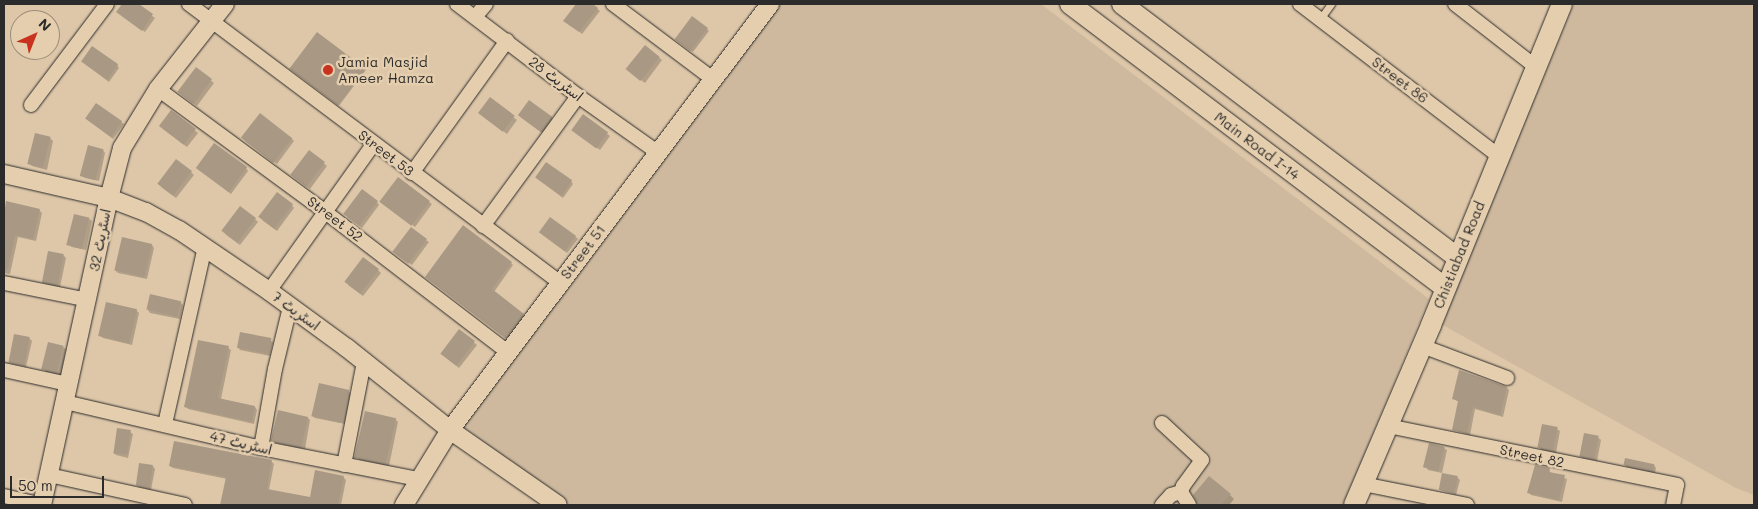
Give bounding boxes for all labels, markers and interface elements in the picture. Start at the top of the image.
north arrow [10,10,60,60]
text: N [35,14,55,35]
street label: اسٹریٹ 28 [526,53,586,105]
street label: Street 86 [1369,53,1431,107]
place label: Jamia Masjid Ameer Hamza [338,54,434,86]
marker: Jamia Masjid Ameer Hamza [322,64,334,76]
street label: Main Road I-14 [1211,109,1303,183]
street label: Street 53 [355,127,417,179]
street label: Street 52 [304,193,366,245]
street label: Chistiabad Road [1430,199,1488,311]
street label: اسٹریٹ 32 [86,207,114,273]
street label: Street 51 [557,222,609,282]
street label: اسٹریٹ 7 [269,288,323,334]
street label: اسٹریٹ 47 [208,428,274,458]
street label: Street 82 [1498,441,1566,471]
scale bar [12,466,106,498]
text: 50 m [18,475,53,495]

